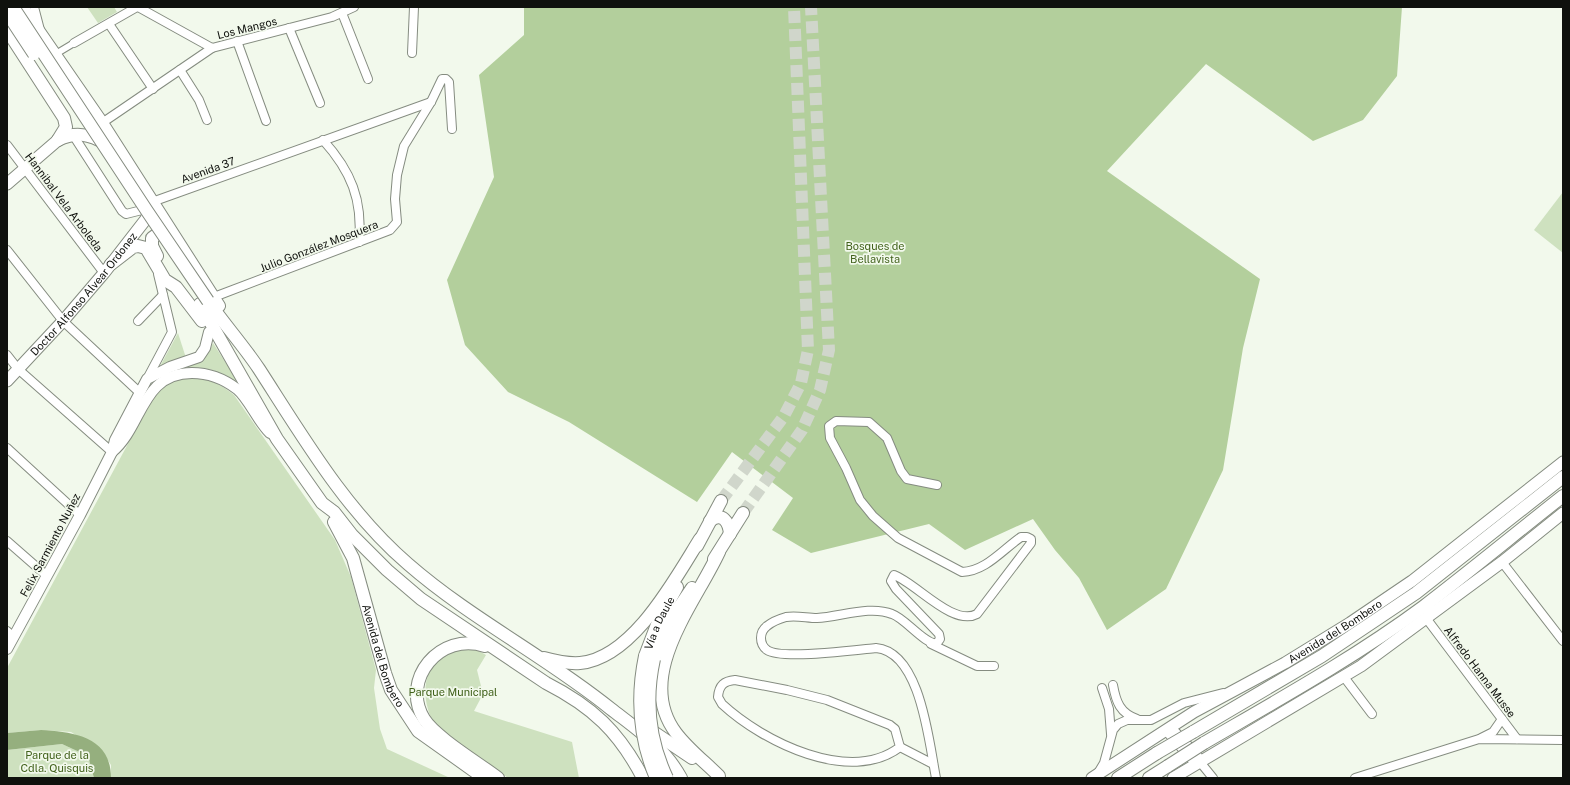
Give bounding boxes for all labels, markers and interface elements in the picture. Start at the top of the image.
street label: Los Mangos [216,15,278,41]
street label: Hannibal Vela Arboleda [23,150,105,254]
street label: Avenida 37 [179,155,237,185]
street label: Julio González Mosquera [258,218,380,274]
street label: Doctor Alfonso Alvear Ordonez [28,230,139,358]
park label: Bosques de Bellavista [845,240,905,265]
street label: Felix Sarmiento Nuñez [18,491,82,599]
street label: Vía a Daule [642,594,677,651]
street label: Avenida del Bombero [1286,597,1384,666]
street label: Avenida del Bombero [360,603,407,709]
street label: Alfredo Hanna Musse [1442,624,1518,720]
park label: Parque Municipal [409,686,497,698]
park label: Parque de la Cdla. Quisquis [21,749,94,774]

